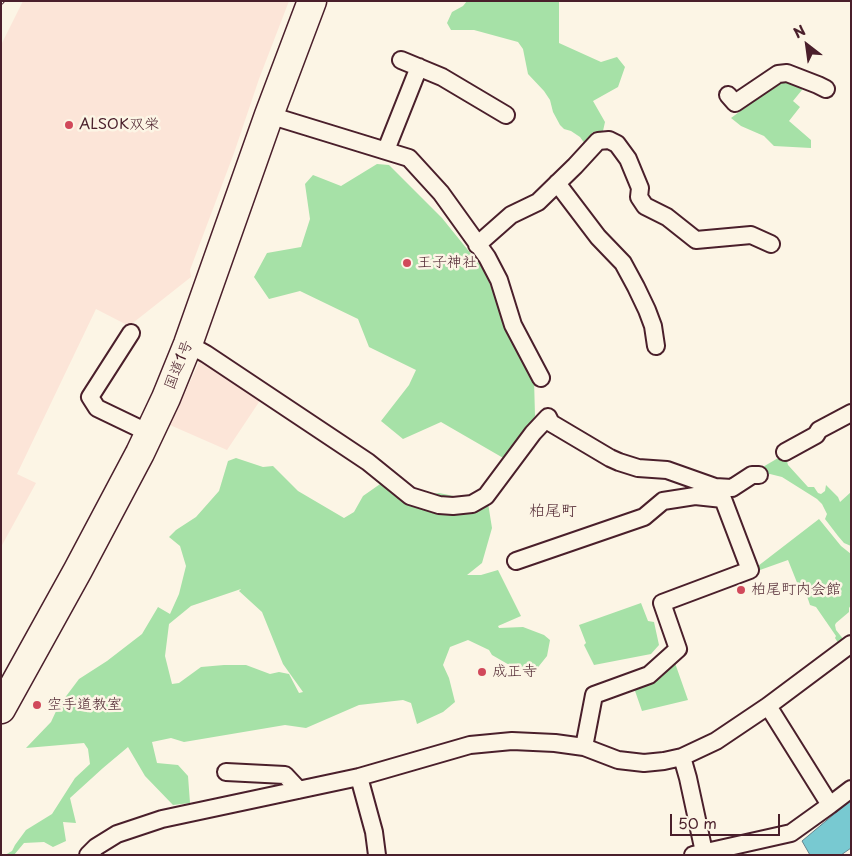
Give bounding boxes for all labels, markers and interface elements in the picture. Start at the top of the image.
north arrow [782,20,832,70]
text: N [789,20,809,43]
place label: ALSOK双栄 [79,116,159,134]
marker: ALSOK双栄 [63,119,75,131]
place label: 王子神社 [417,254,477,272]
marker: 王子神社 [401,257,413,269]
street label: 国道1号 [161,338,197,392]
district label: 柏尾町 [529,502,577,522]
place label: 柏尾町内会館 [751,581,841,599]
marker: 柏尾町内会館 [735,584,747,596]
place label: 成正寺 [492,663,537,681]
marker: 成正寺 [476,666,488,678]
place label: 空手道教室 [47,696,122,714]
marker: 空手道教室 [31,699,43,711]
scale bar [672,804,782,836]
text: 50 m [678,811,717,834]

